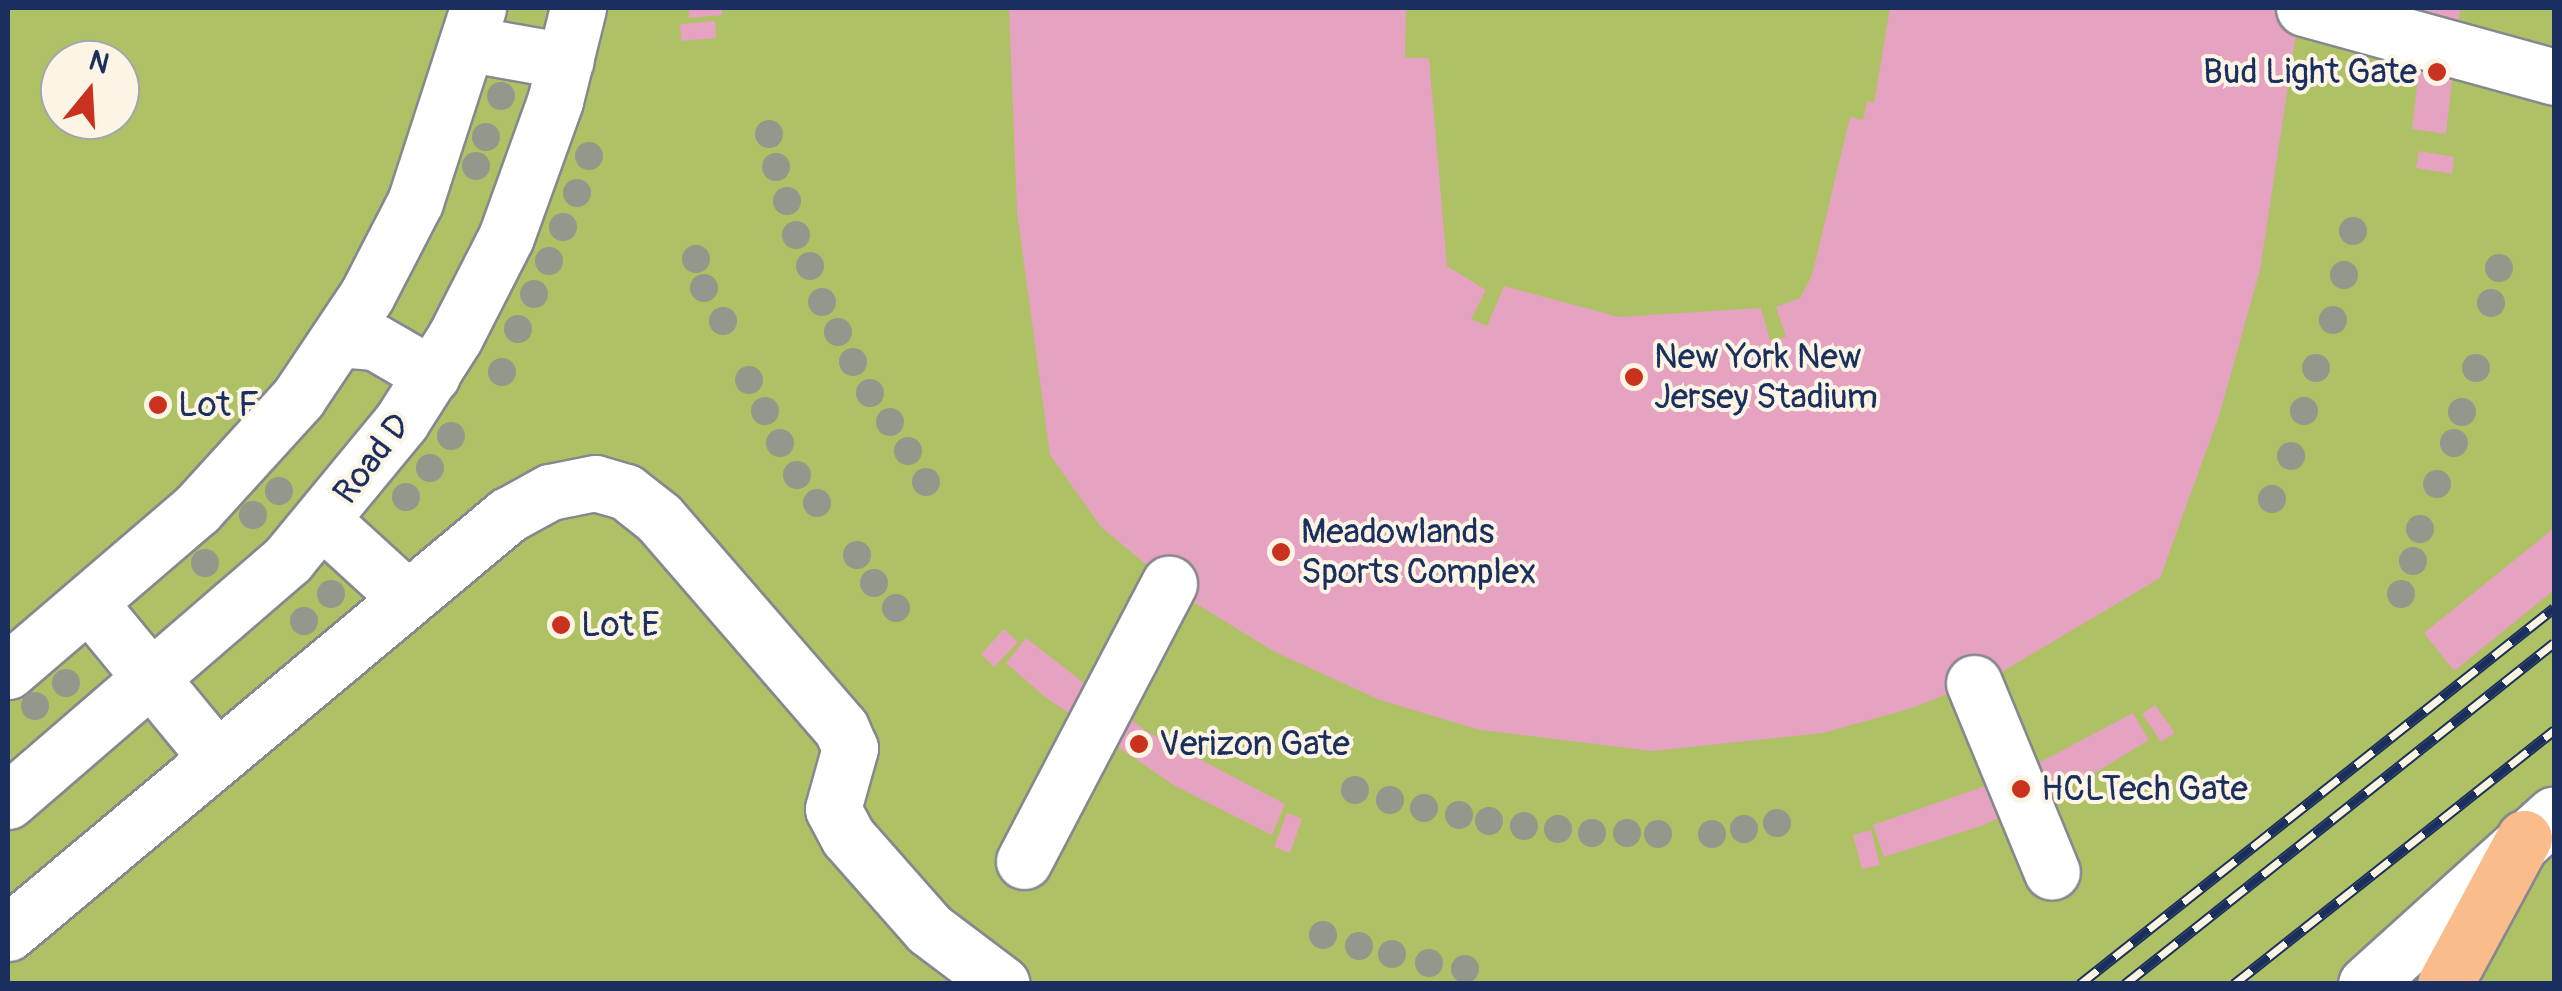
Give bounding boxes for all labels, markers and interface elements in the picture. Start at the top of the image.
north arrow [40,40,140,140]
text: N [84,43,113,82]
place label: Bud Light Gate [2203,51,2417,93]
marker: Bud Light Gate [2426,61,2448,83]
place label: New York New Jersey Stadium [1654,336,1878,418]
marker: New York New Jersey Stadium [1623,366,1645,388]
place label: Lot F [178,384,259,426]
marker: Lot F [147,394,169,416]
street label: Road D [325,406,419,512]
place label: Meadowlands Sports Complex [1301,511,1537,593]
marker: Meadowlands Sports Complex [1270,541,1292,563]
place label: Lot E [581,604,659,646]
marker: Lot E [550,614,572,636]
place label: Verizon Gate [1159,723,1350,765]
marker: Verizon Gate [1128,733,1150,755]
place label: HCLTech Gate [2041,768,2248,810]
marker: HCLTech Gate [2010,778,2032,800]

